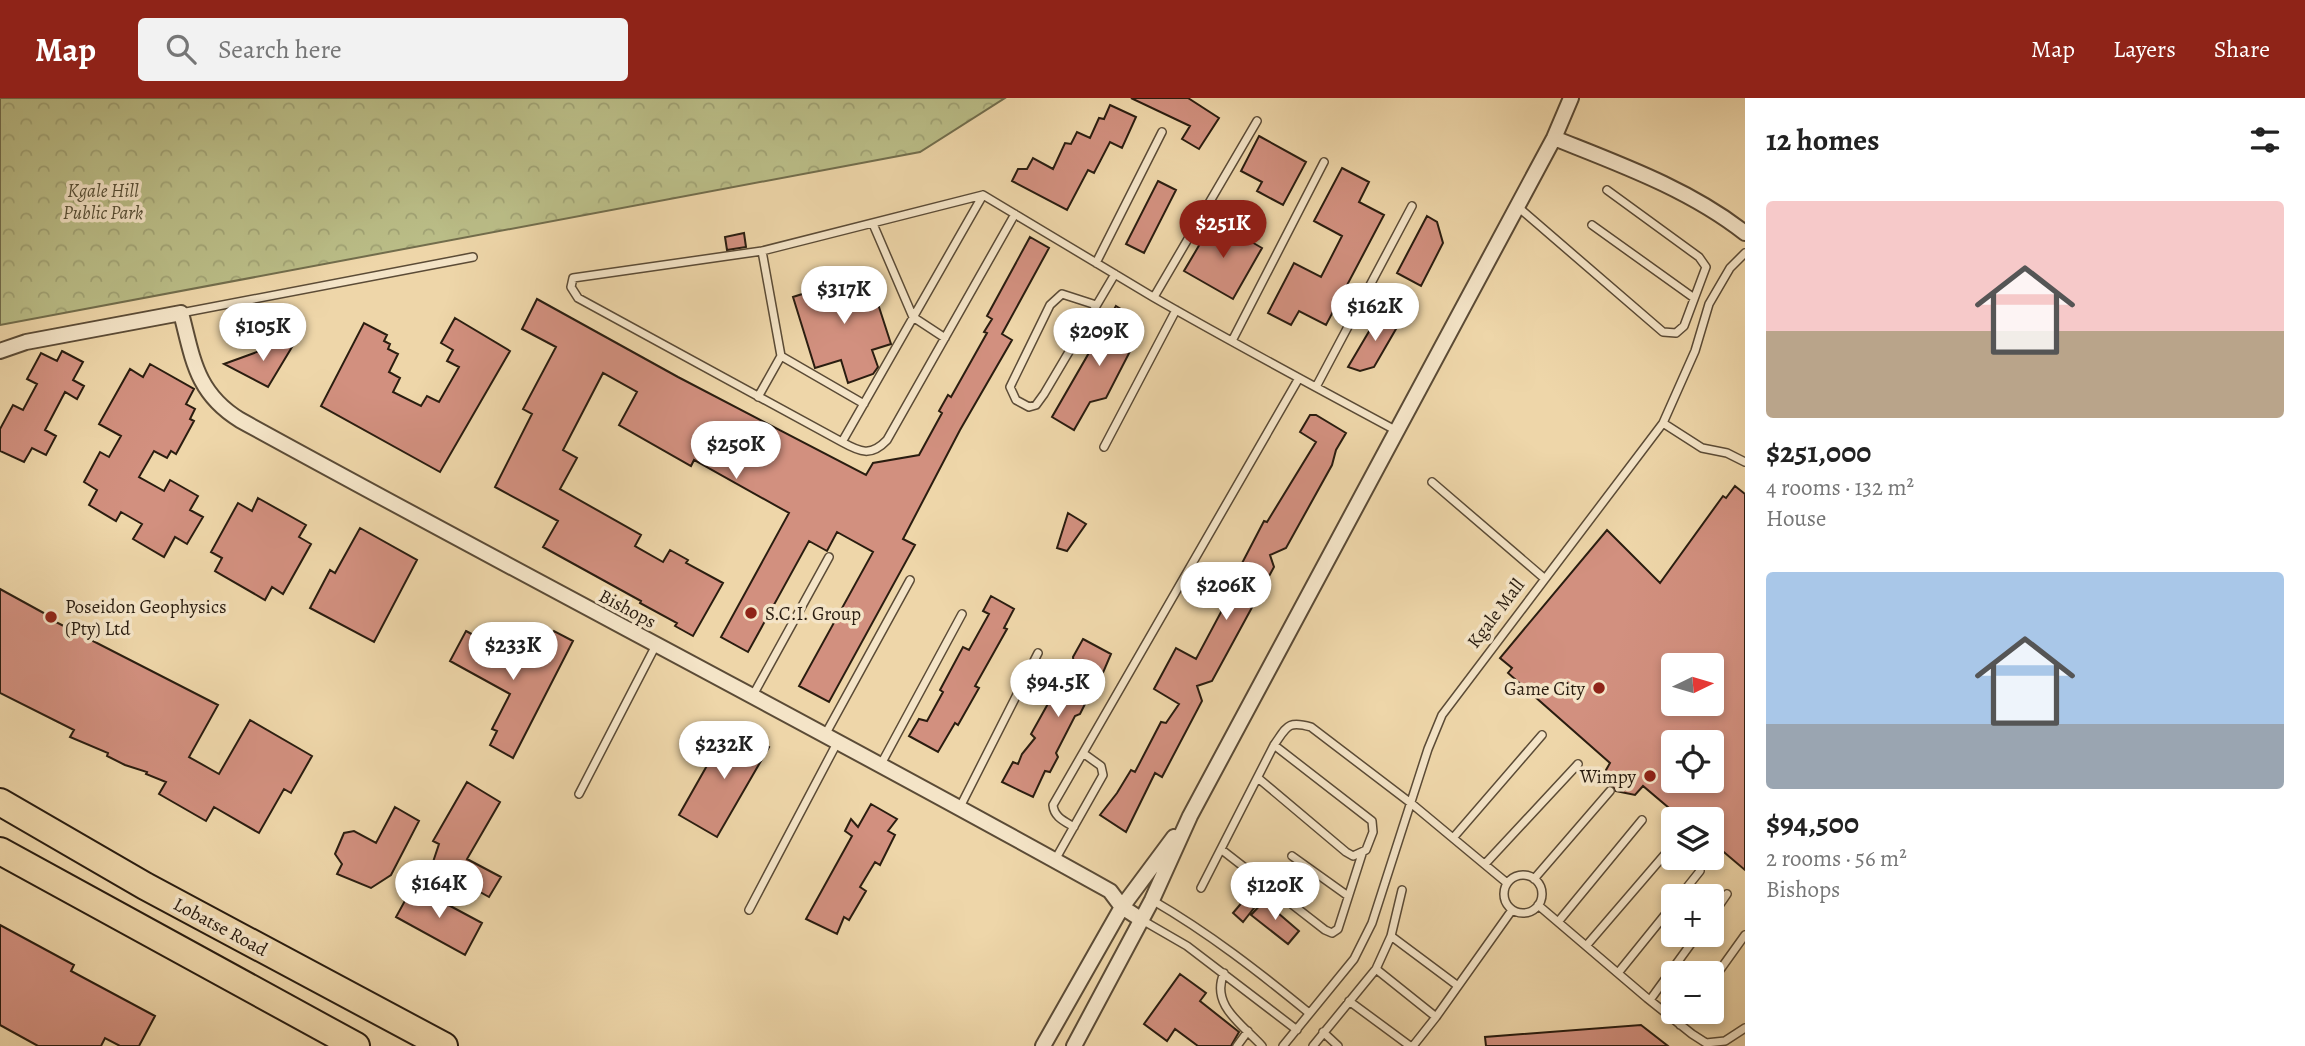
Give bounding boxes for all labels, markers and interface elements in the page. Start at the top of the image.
search box [138,18,628,81]
text: Map [35,27,96,72]
icon: search [162,30,200,68]
text: Search here [218,32,342,67]
text: Map [2031,33,2075,65]
text: Layers [2113,33,2176,65]
text: Share [2214,33,2270,65]
text: 12 homes [1766,120,1879,160]
icon: filters [2246,121,2284,159]
park label: Kgale Hill Public Park [63,178,143,226]
pin: $251K [1174,200,1272,260]
text: $251K [1196,207,1251,238]
icon: home [1962,247,2088,373]
pin: $317K [795,266,893,326]
text: $317K [817,273,871,304]
pin: $162K [1326,284,1424,343]
text: $162K [1347,290,1403,321]
pin: $105K [214,303,312,363]
pin: $209K [1050,308,1148,368]
text: $105K [235,310,291,341]
text: $209K [1069,315,1129,346]
pin: $250K [687,422,785,481]
text: $250K [707,428,765,459]
text: $251,000 [1766,432,1871,472]
text: 4 rooms · 132 m² [1766,472,1914,503]
text: House [1766,503,1826,534]
pin: $206K [1177,562,1275,622]
text: $206K [1196,569,1256,600]
street label: Kgale Mall [1461,573,1531,654]
street label: Bishops [594,583,661,635]
place label: Poseidon Geophysics (Pty) Ltd [65,594,227,642]
place label: S.C.I. Group [765,601,861,627]
marker: S.C.I. Group [743,605,759,621]
marker: Poseidon Geophysics (Pty) Ltd [43,609,59,625]
icon: home [1962,618,2088,744]
pin: $233K [464,622,562,682]
text: $233K [485,629,541,660]
north arrow [1661,653,1724,716]
map controls [1661,653,1724,1024]
pin: $94.5K [1001,660,1115,719]
text: $94.5K [1026,666,1090,697]
place label: Game City [1504,676,1586,702]
marker: Game City [1591,680,1607,696]
pin: $232K [675,722,773,781]
text: $232K [695,728,753,759]
button: locate [1661,730,1724,793]
place label: Wimpy [1579,764,1637,790]
marker: Wimpy [1642,768,1658,784]
text: $94,500 [1766,803,1859,843]
button: layers [1661,807,1724,870]
text: 2 rooms · 56 m² [1766,843,1907,874]
pin: $164K [390,860,488,920]
pin: $120K [1226,862,1324,922]
text: $164K [411,867,467,898]
text: $120K [1247,869,1303,900]
text: Bishops [1766,874,1840,905]
button: + [1661,884,1724,947]
street label: Lobatse Road [169,891,273,963]
button: − [1661,961,1724,1024]

